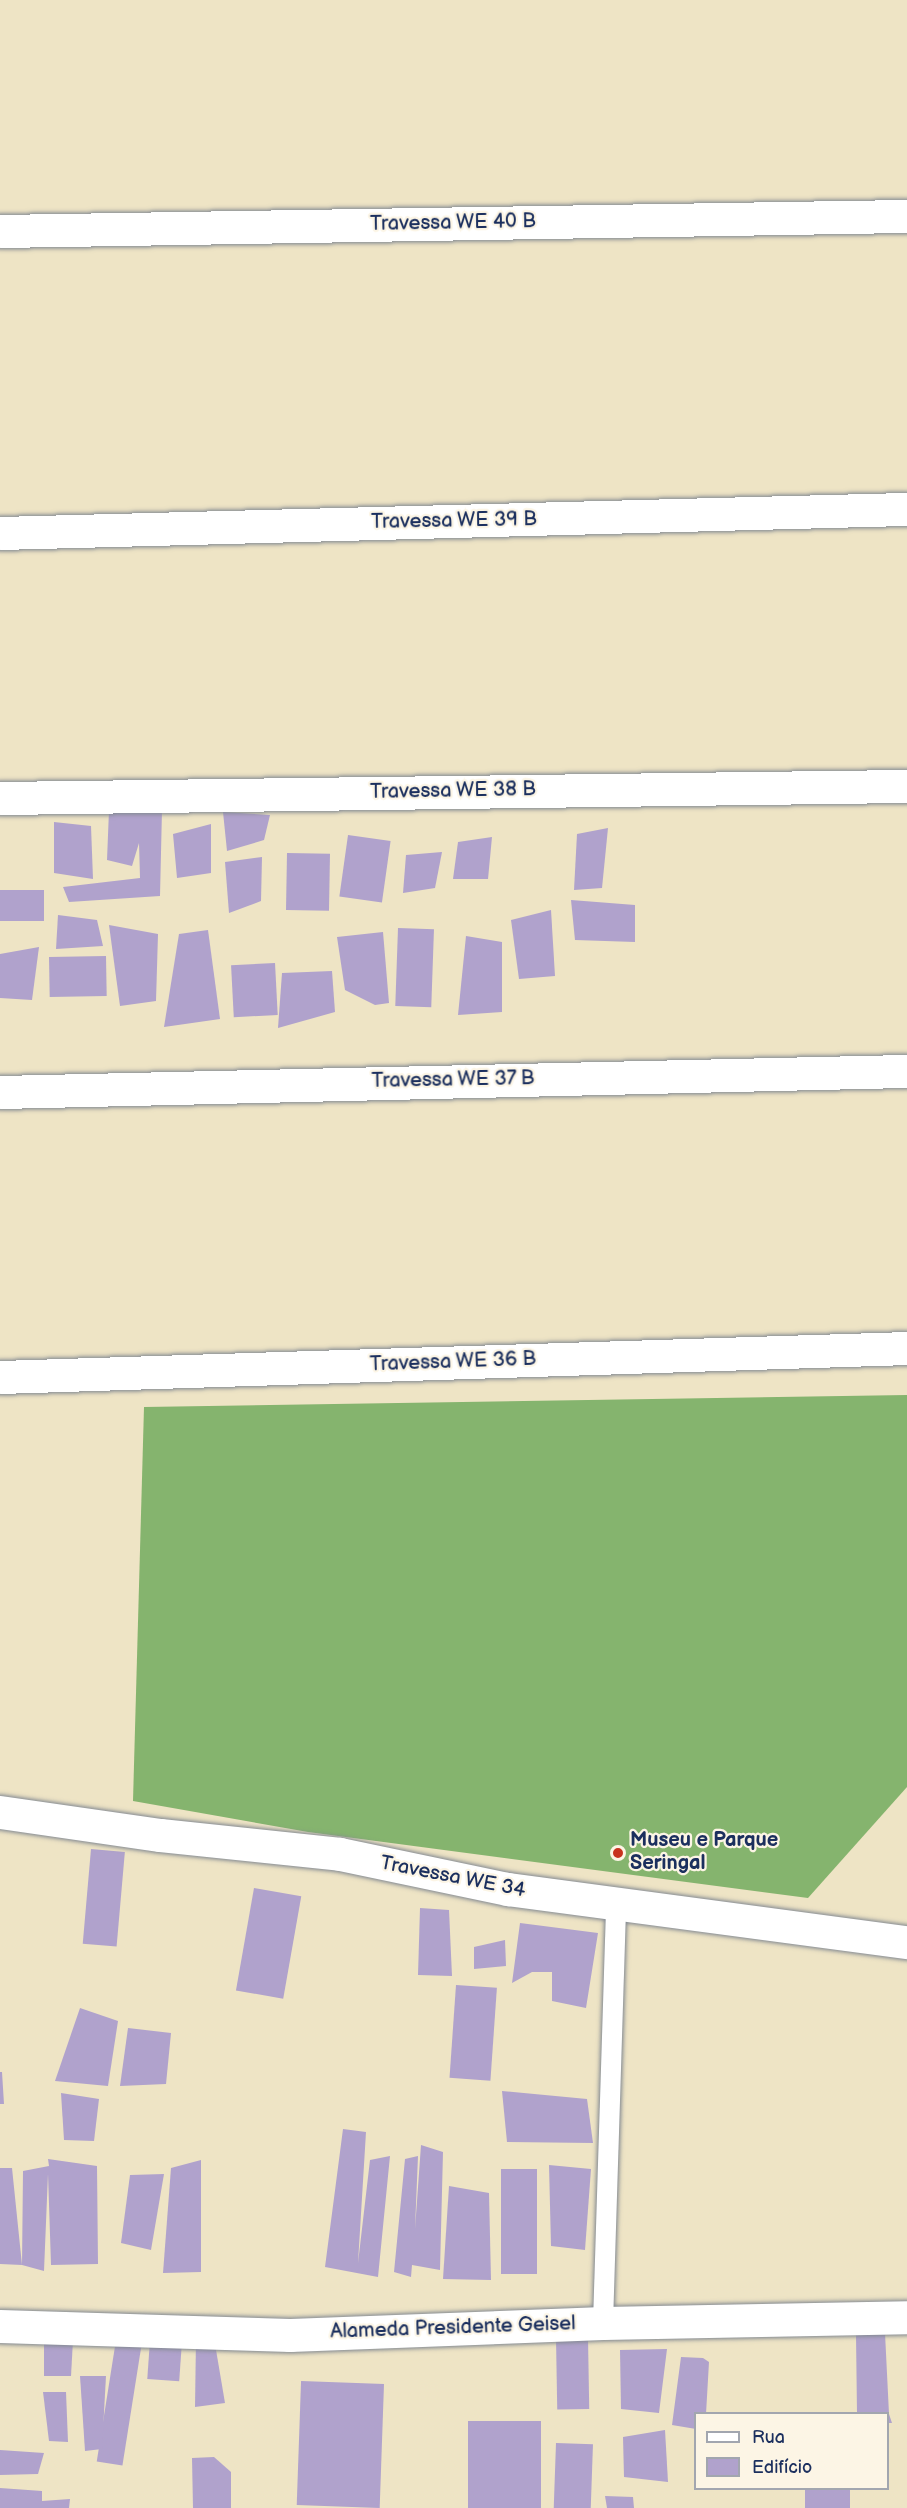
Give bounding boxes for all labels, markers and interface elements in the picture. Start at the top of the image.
street label: Travessa WE 40 B [369,210,537,236]
street label: Travessa WE 39 B [370,508,538,534]
street label: Travessa WE 38 B [369,778,537,804]
street label: Travessa WE 37 B [370,1067,536,1093]
street label: Travessa WE 36 B [369,1347,537,1377]
place label: Museu e Parque Seringal [630,1829,778,1876]
marker: Museu e Parque Seringal [611,1846,625,1860]
street label: Travessa WE 34 [378,1851,528,1903]
street label: Alameda Presidente Geisel [330,2312,576,2344]
legend [694,2412,889,2490]
text: Rua [752,2427,785,2448]
text: Edifício [752,2457,812,2478]

